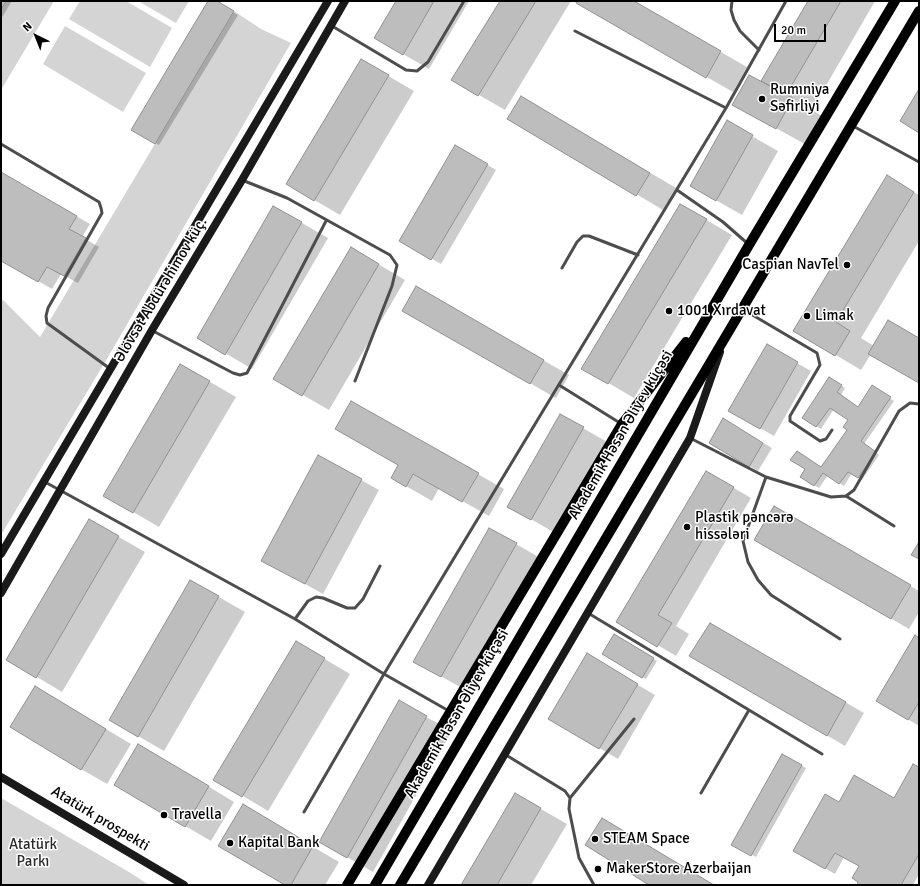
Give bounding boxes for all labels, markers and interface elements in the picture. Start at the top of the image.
north arrow [16,16,56,56]
scale bar [776,16,828,42]
text: N [20,19,35,34]
text: 20 m [781,23,806,38]
place label: Rumıniya Səfirliyi [770,81,829,116]
marker: Rumıniya Səfirliyi [757,94,767,104]
street label: Əlövsət Abdürəhimov küç. [111,214,211,366]
place label: Caspian NavTel [742,256,839,274]
marker: Caspian NavTel [842,260,852,270]
place label: 1001 Xırdavat [677,302,766,320]
marker: 1001 Xırdavat [664,306,674,316]
place label: Limak [815,307,854,325]
marker: Limak [802,311,812,321]
street label: Akademik Həsən Əliyev küçəsi [565,347,677,523]
place label: Plastik pəncərə hissələri [695,509,794,544]
marker: Plastik pəncərə hissələri [682,522,692,532]
street label: Akademik Həsən Əliyev küçəsi [401,626,513,802]
street label: Atatürk prospekti [48,783,152,855]
place label: Travella [172,806,222,824]
marker: Travella [159,810,169,820]
place label: STEAM Space [603,830,690,848]
place label: Kapital Bank [238,834,319,852]
marker: STEAM Space [590,834,600,844]
park label: Atatürk Parkı [9,836,57,871]
marker: Kapital Bank [225,838,235,848]
place label: MakerStore Azerbaijan [606,860,752,878]
marker: MakerStore Azerbaijan [593,864,603,874]

